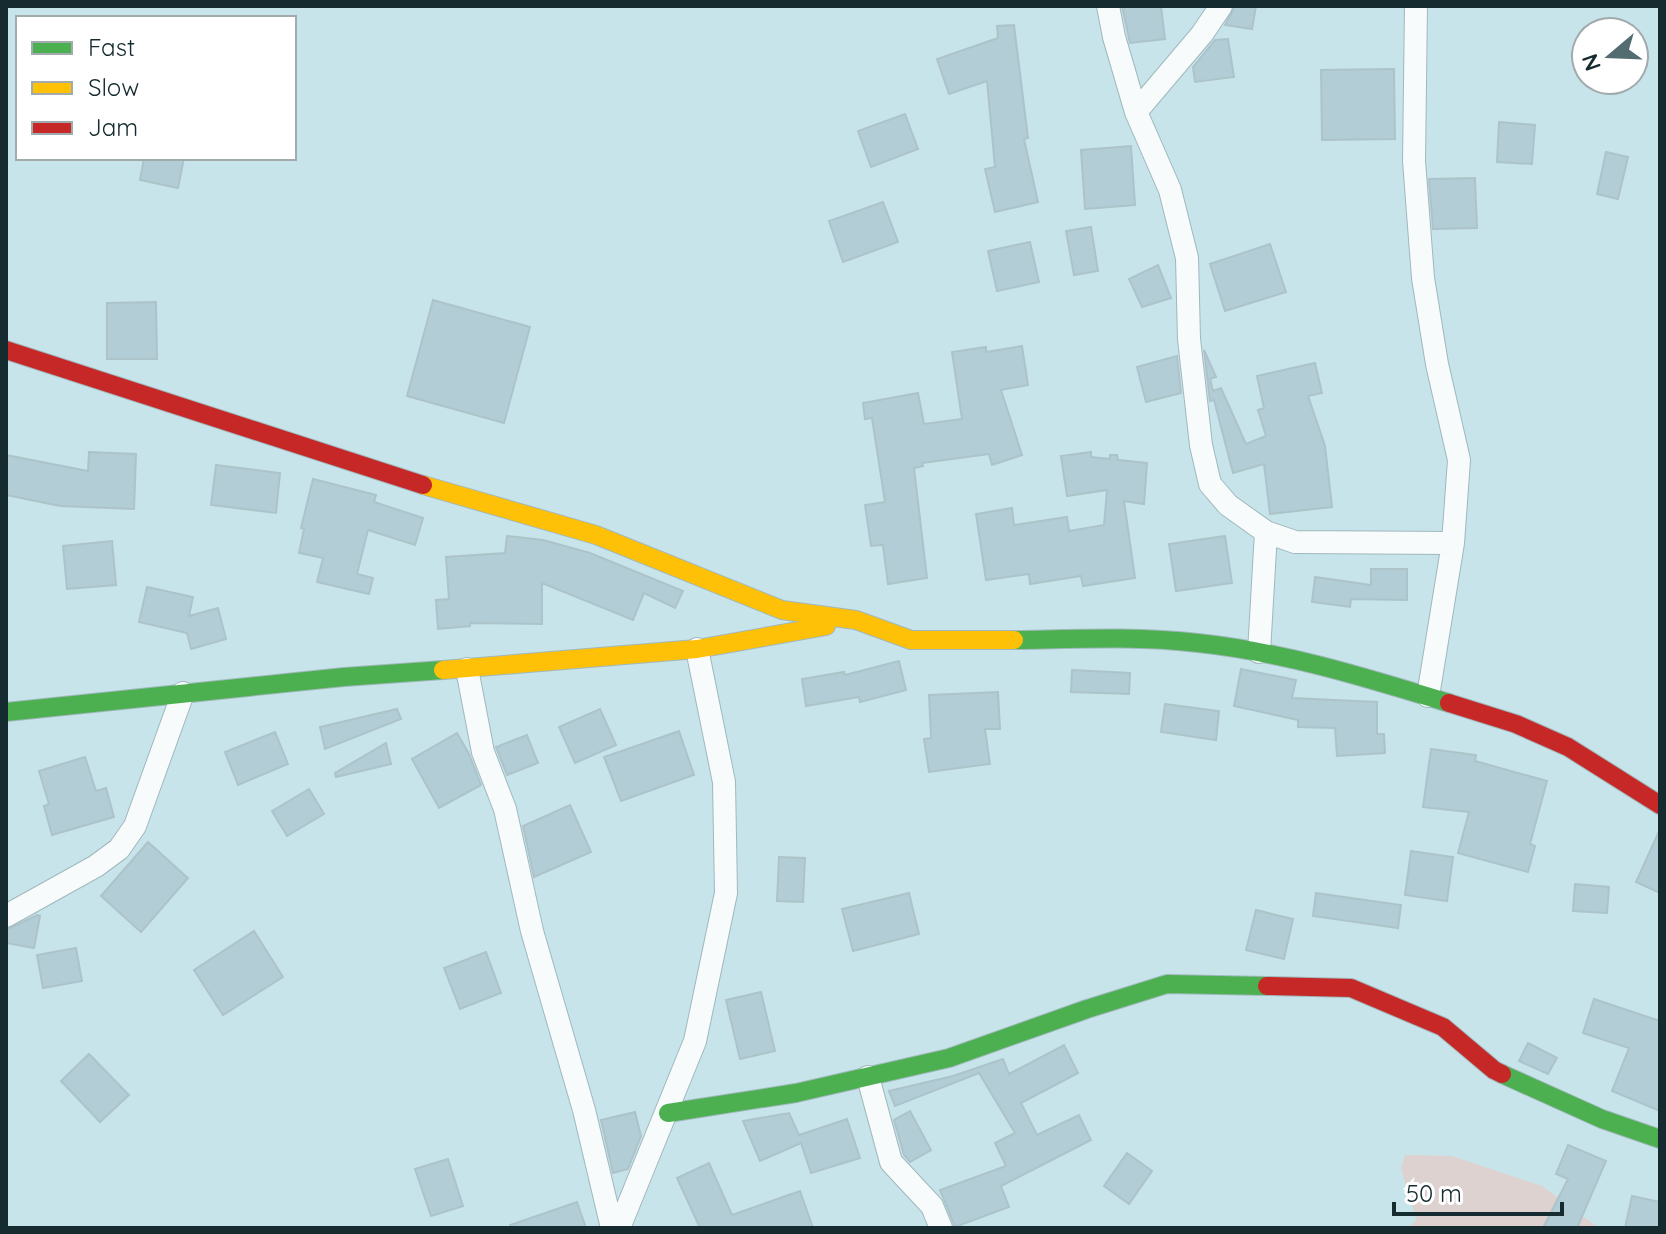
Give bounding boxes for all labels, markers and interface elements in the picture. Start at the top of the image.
legend [16,16,296,160]
north arrow [1570,16,1650,96]
text: Fast [88,32,135,62]
text: N [1575,50,1607,75]
text: Slow [88,72,139,102]
text: Jam [88,112,138,142]
scale bar [1394,1166,1562,1216]
text: 50 m [1406,1178,1462,1208]

